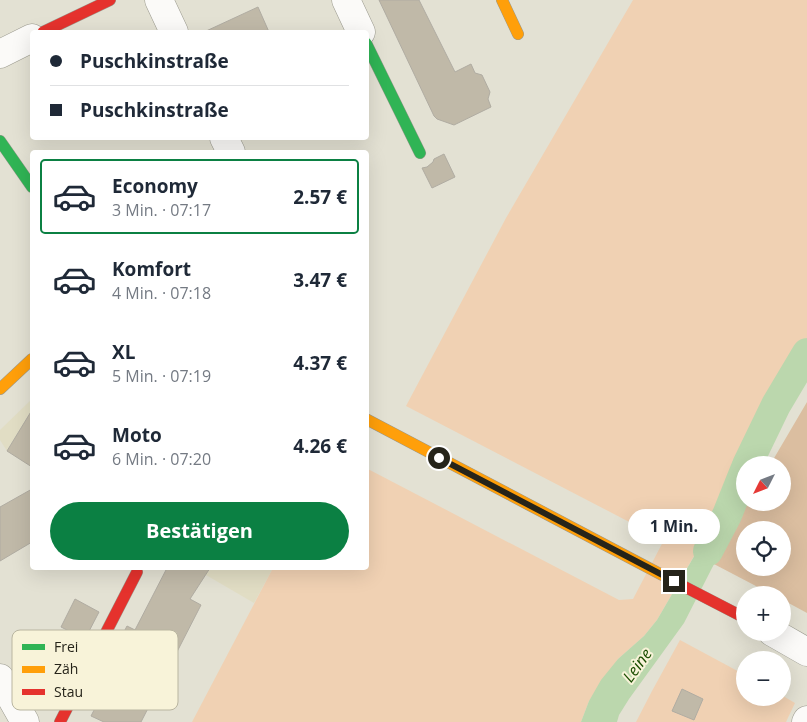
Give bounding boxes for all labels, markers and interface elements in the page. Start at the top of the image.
text: Puschkinstraße [80,48,229,74]
text: Puschkinstraße [80,97,229,123]
text: Economy [112,173,198,199]
icon: car [52,174,97,219]
text: 2.57 € [293,184,347,210]
text: 3 Min. · 07:17 [112,199,211,221]
text: Komfort [112,256,191,282]
icon: car [52,257,97,302]
text: 3.47 € [293,267,347,293]
text: 4 Min. · 07:18 [112,282,211,304]
text: XL [112,339,135,365]
icon: car [52,340,97,385]
text: 4.37 € [293,350,347,376]
text: 5 Min. · 07:19 [112,365,211,387]
text: Moto [112,422,162,448]
icon: car [52,423,97,468]
text: 4.26 € [293,433,347,459]
route start [428,447,450,469]
text: 6 Min. · 07:20 [112,448,211,470]
north arrow [736,456,791,511]
map controls [736,456,791,706]
button: Bestätigen [50,502,349,560]
callout: 1 Min. [628,508,720,544]
text: 1 Min. [650,515,698,537]
button: locate [736,521,791,576]
route end [663,570,685,592]
button: + [736,586,791,641]
legend [12,630,178,710]
text: Frei [54,637,78,656]
water label: Leine [617,644,657,686]
button: − [736,651,791,706]
text: Zäh [54,659,78,678]
text: Stau [54,682,83,701]

